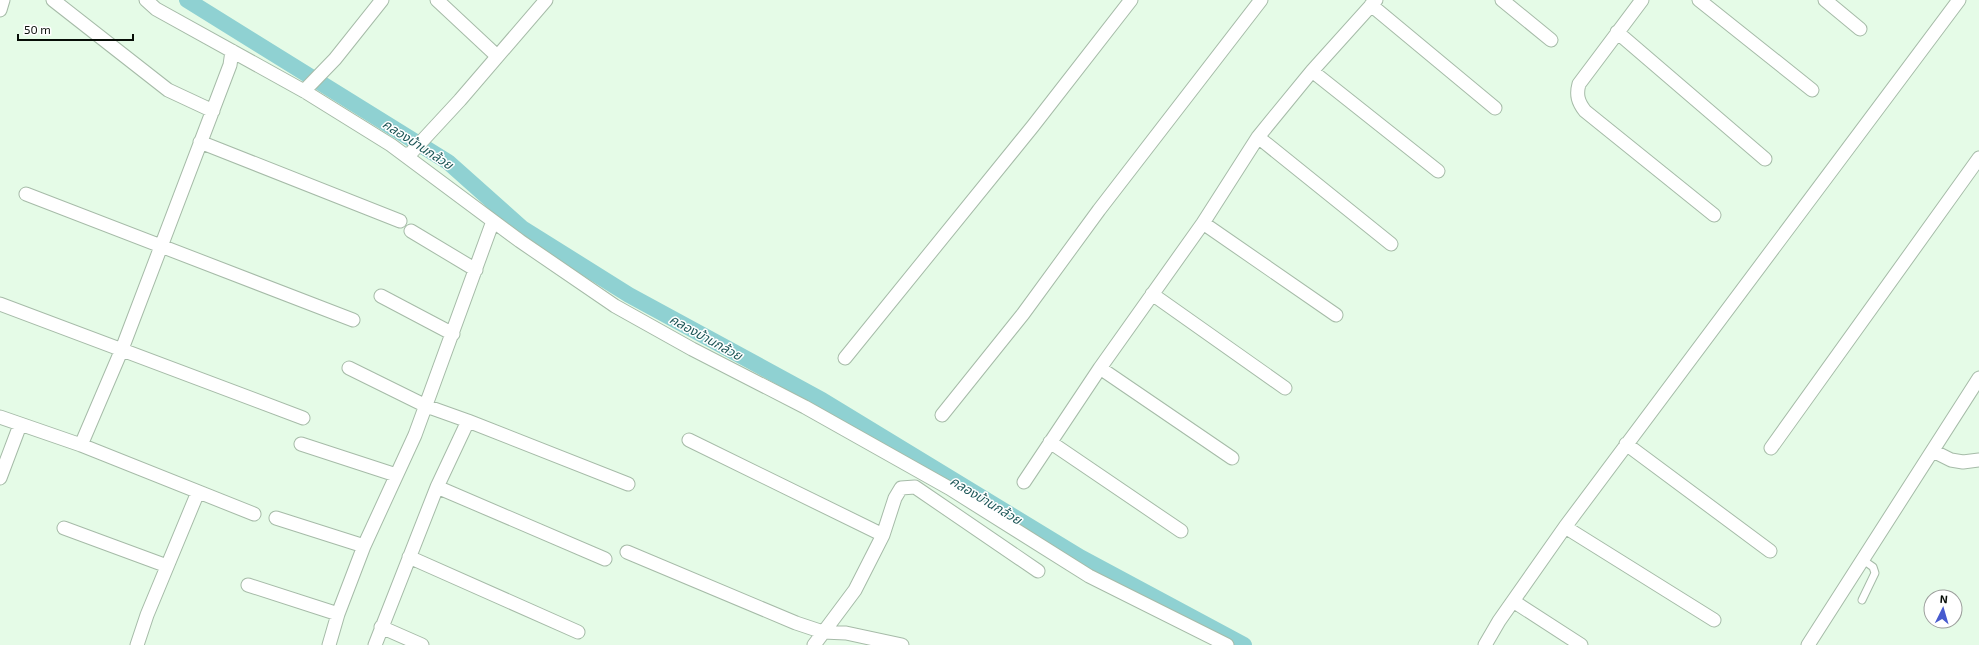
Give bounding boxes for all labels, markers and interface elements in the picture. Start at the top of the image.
scale bar [18,16,133,42]
text: 50 m [24,22,51,36]
water label: คลองบ้านกล้วย [380,115,457,173]
water label: คลองบ้านกล้วย [667,311,746,364]
water label: คลองบ้านกล้วย [947,472,1026,528]
north arrow [1923,589,1963,629]
text: N [1939,592,1948,605]

